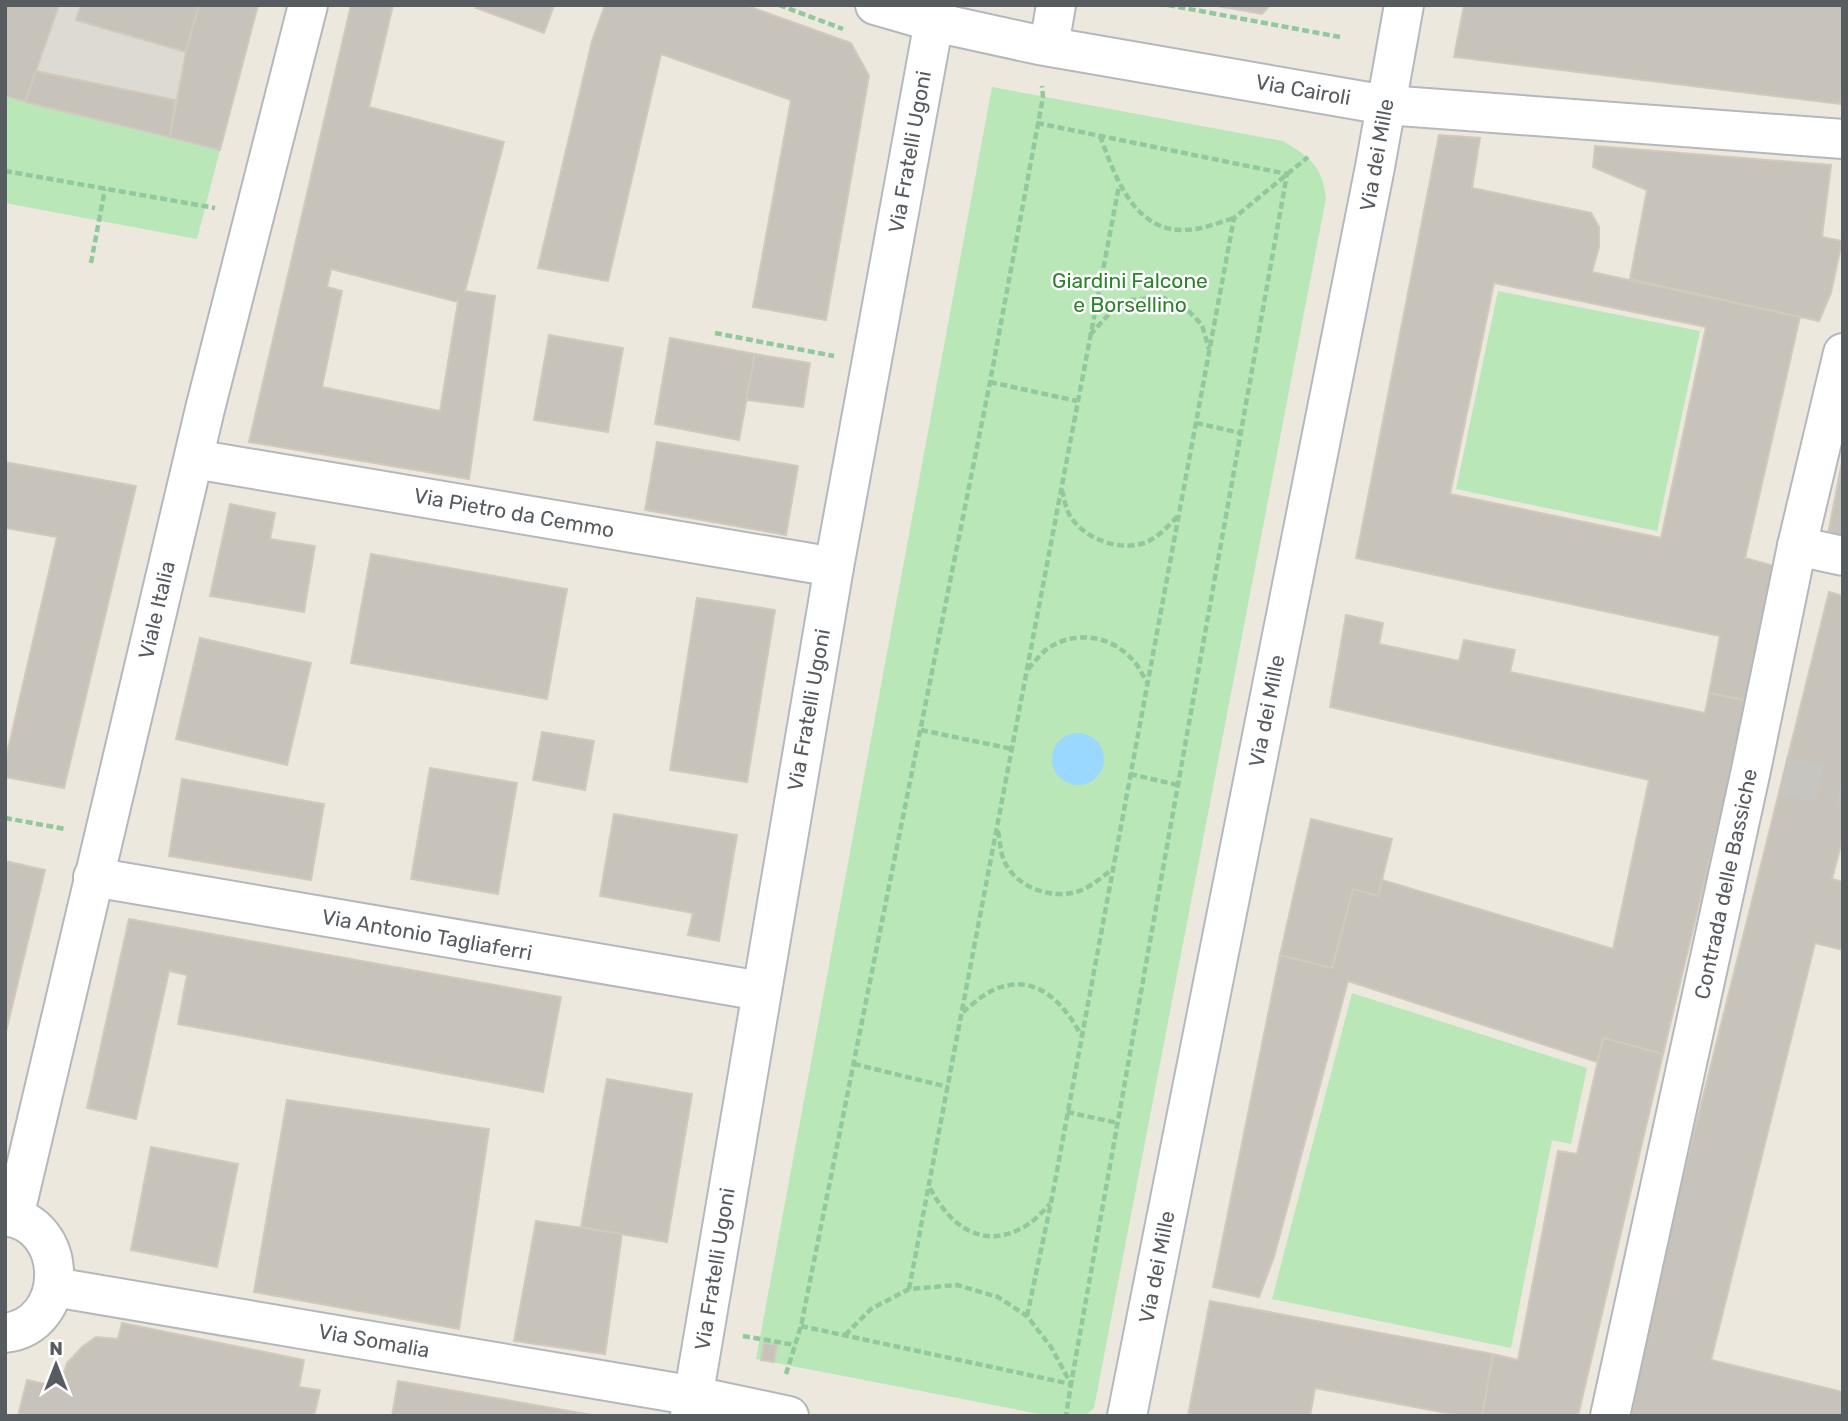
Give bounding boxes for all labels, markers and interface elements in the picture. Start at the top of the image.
street label: Via Fratelli Ugoni [883,69,936,235]
street label: Via Cairoli [1254,69,1353,110]
street label: Via dei Mille [1354,97,1399,213]
park label: Giardini Falcone e Borsellino [1052,268,1208,317]
street label: Via Pietro da Cemmo [412,483,616,542]
street label: Viale Italia [133,559,180,661]
street label: Via Fratelli Ugoni [782,627,835,793]
street label: Via dei Mille [1243,653,1290,769]
street label: Contrada delle Bassiche [1689,766,1762,1001]
street label: Via Antonio Tagliaferri [320,904,534,965]
street label: Via Fratelli Ugoni [689,1186,740,1352]
street label: Via dei Mille [1133,1209,1180,1325]
street label: Via Somalia [316,1318,432,1363]
north arrow [21,1330,91,1400]
text: N [49,1337,63,1360]

